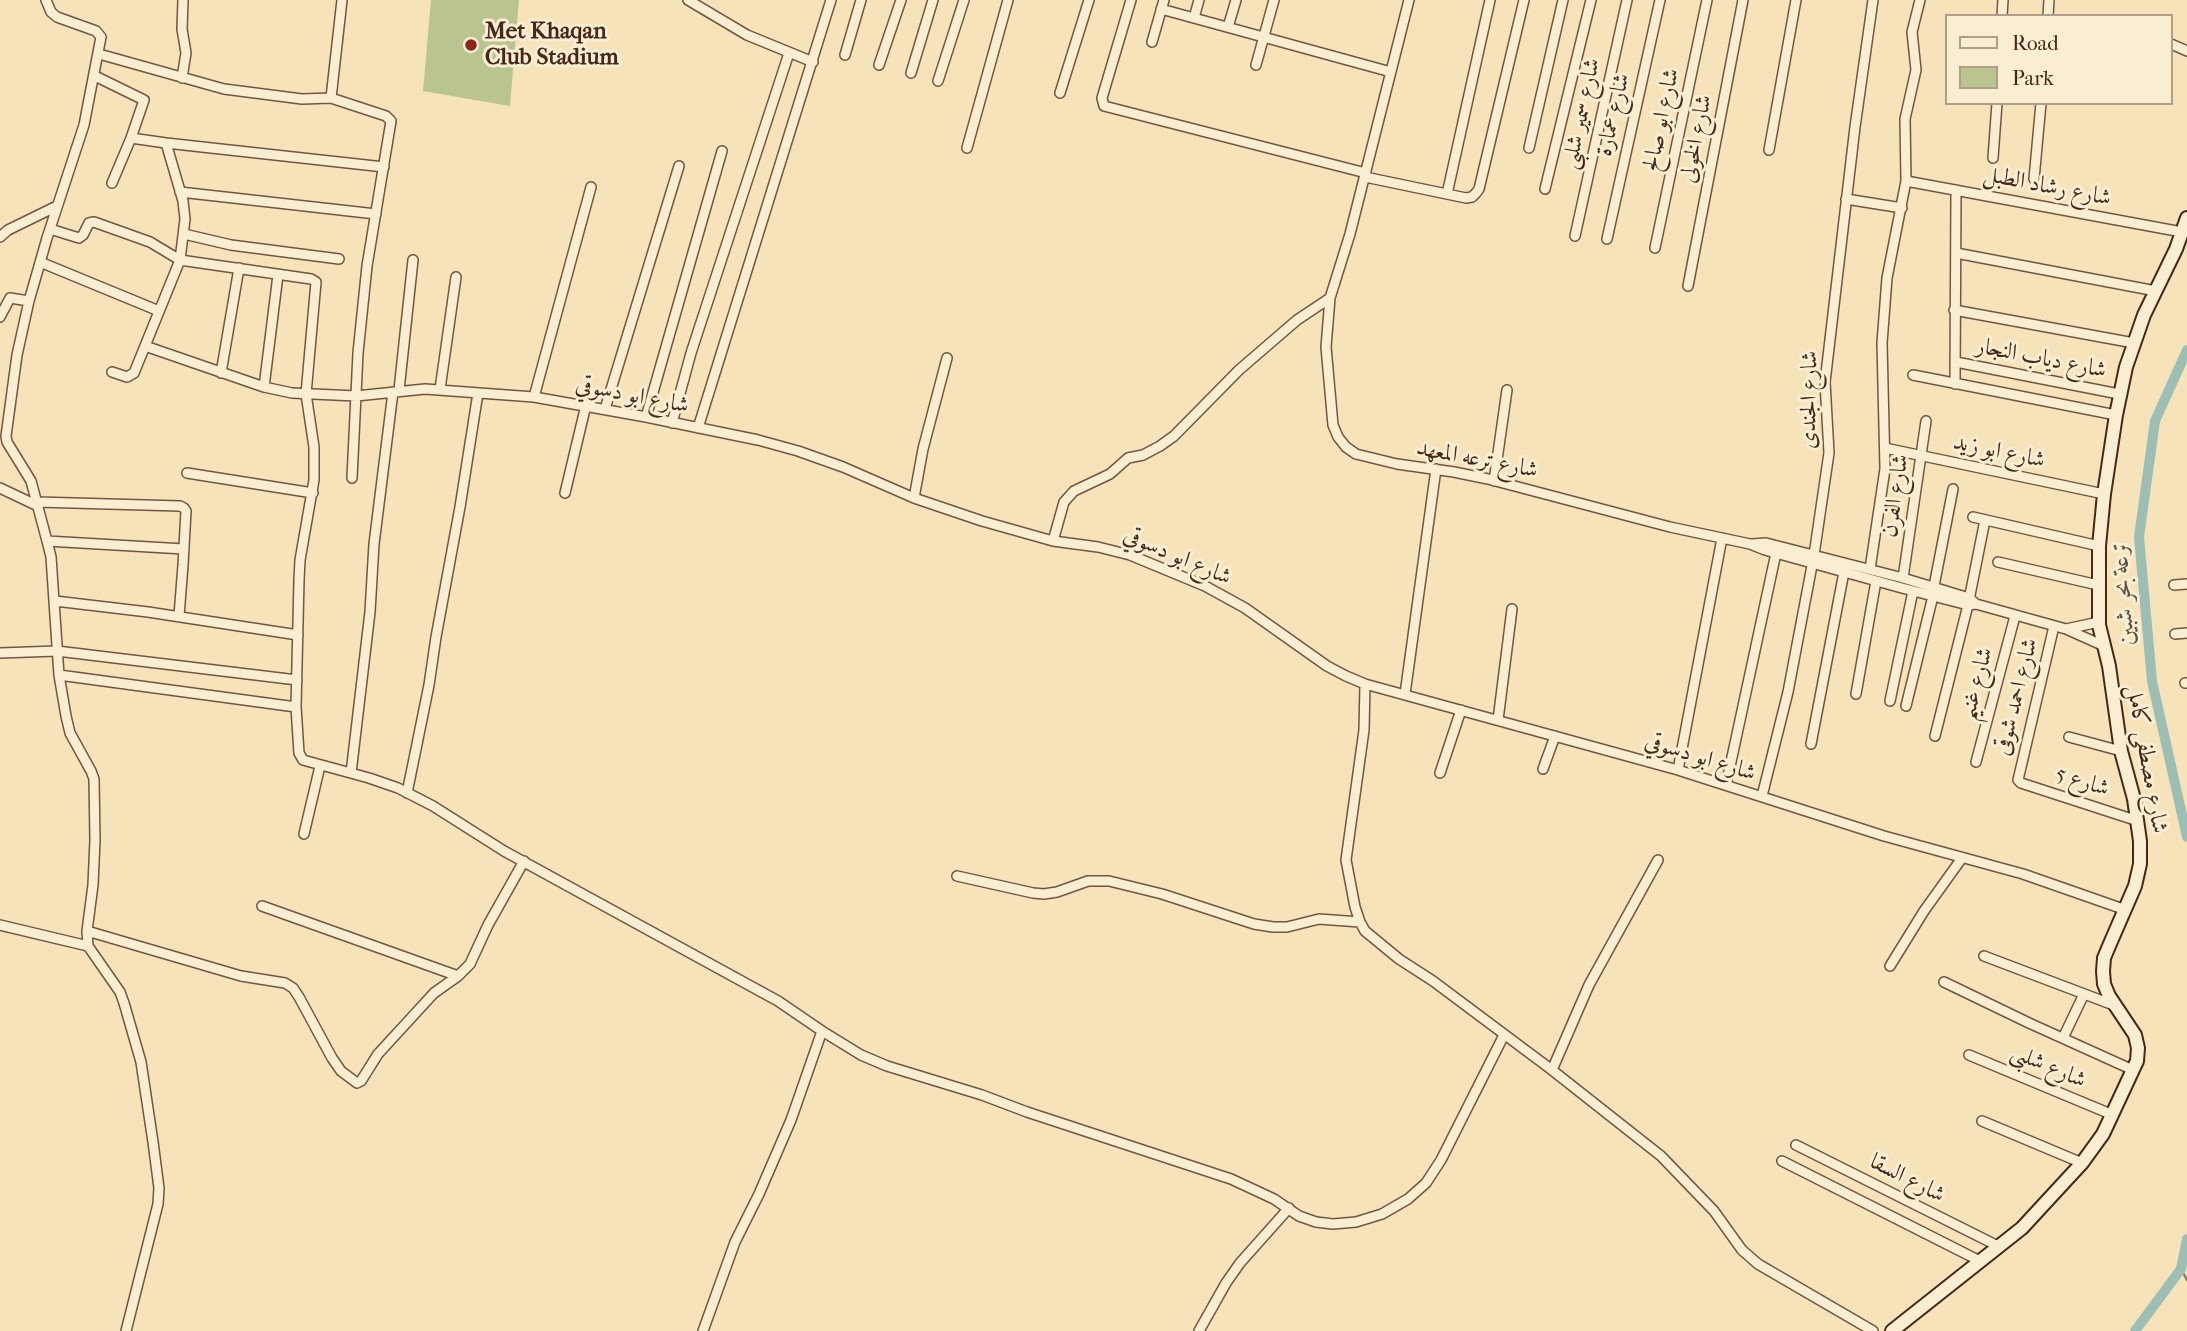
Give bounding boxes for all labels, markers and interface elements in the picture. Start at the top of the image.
legend [1946,14,2173,105]
place label: Met Khaqan Club Stadium [485,18,619,72]
text: Road [2012,31,2059,55]
marker: Met Khaqan Club Stadium [463,37,479,53]
street label: شارع سمير شلبى [1557,56,1607,172]
street label: شارع ابو صالح [1638,66,1686,174]
text: Park [2012,66,2054,90]
street label: شارع عمارة [1591,71,1637,159]
street label: شارع الخولى [1675,93,1719,185]
street label: شارع رشاد الطبل [1981,161,2113,213]
street label: شارع دياب النجار [1973,333,2109,385]
street label: شارع الجندى [1795,351,1825,449]
street label: شارع ابو دسوقي [573,371,691,421]
street label: شارع ابو زيد [1951,429,2047,475]
street label: شارع ترعه المعهد [1414,435,1540,485]
street label: شارع الفرن [1877,453,1915,539]
street label: شارع ابو دسوقي [1119,522,1235,592]
water label: ترعة بحر شبين [2106,540,2142,646]
street label: شارع احمد شوقى [1989,636,2045,758]
street label: شارع غنيم [1954,645,2000,723]
street label: شارع مصطفى كامل [2119,683,2173,835]
street label: شارع ابو دسوقي [1641,728,1759,788]
street label: شارع 5 [2052,760,2112,804]
street label: شارع شلبى [2006,1039,2090,1095]
street label: شارع السقا [1865,1148,1949,1210]

